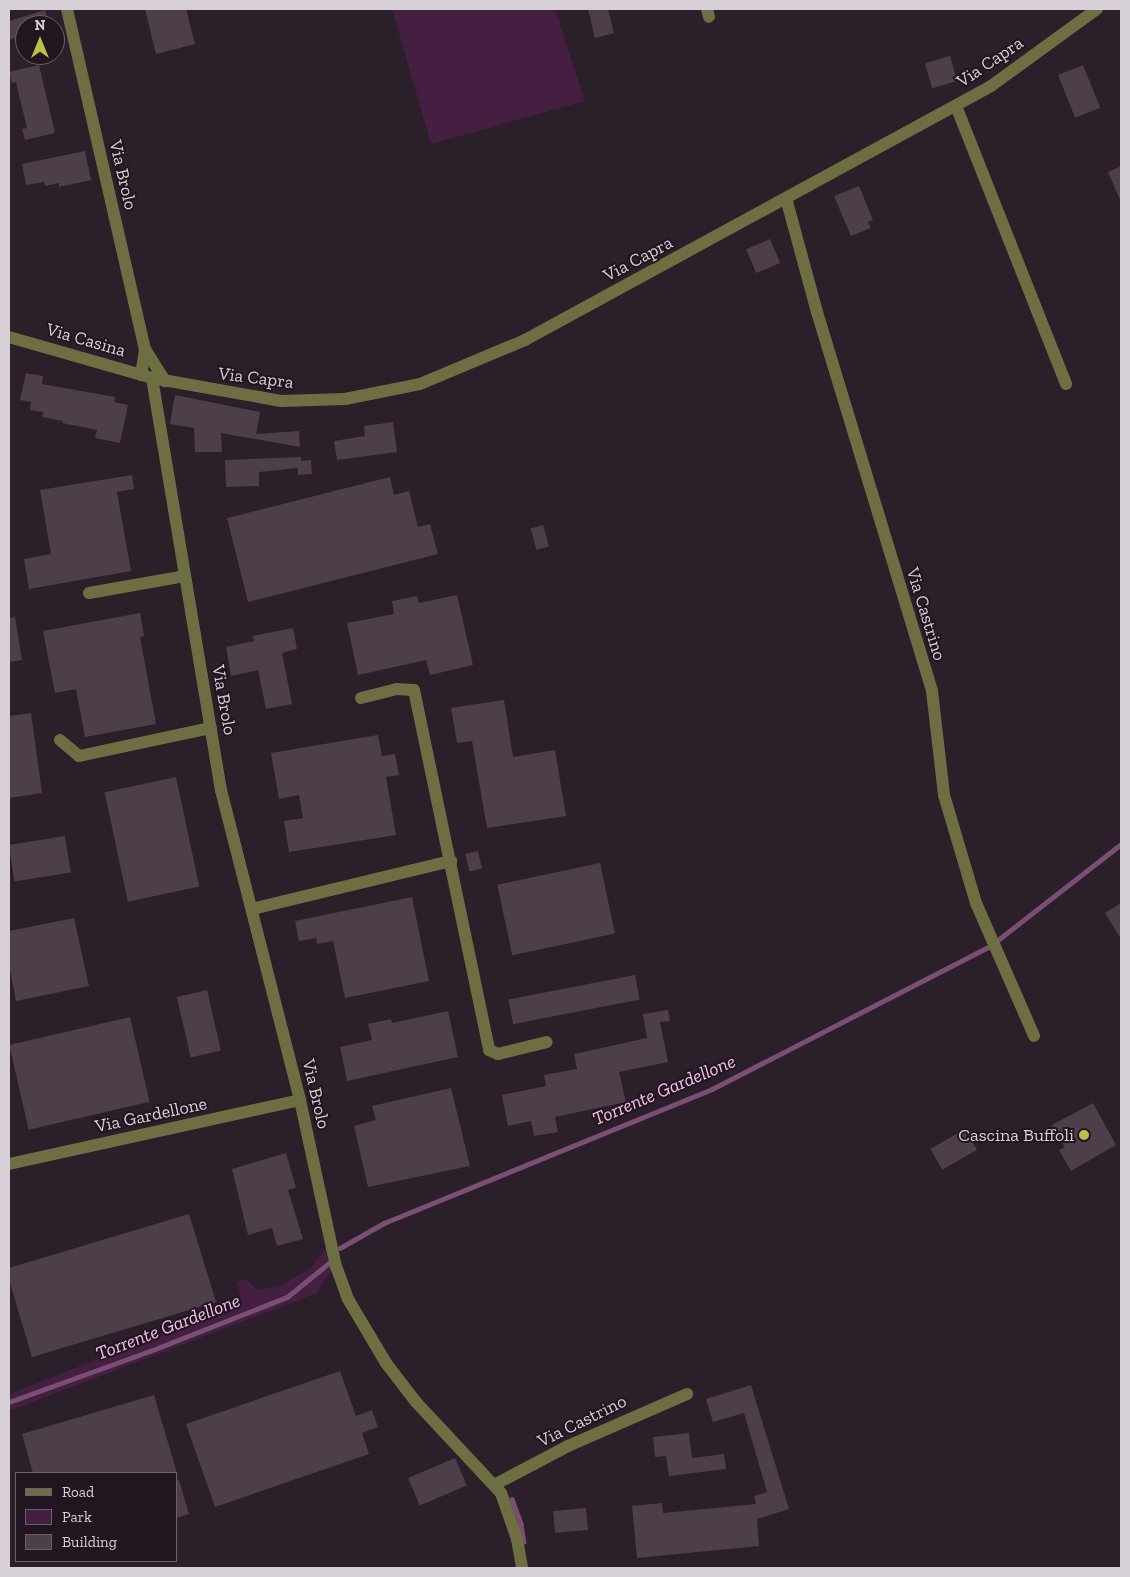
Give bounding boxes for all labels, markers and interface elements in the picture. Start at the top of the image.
north arrow [15,15,65,65]
text: N [35,17,45,34]
street label: Via Capra [953,32,1027,92]
street label: Via Brolo [105,138,141,212]
street label: Via Capra [600,232,676,286]
street label: Via Casina [44,318,128,362]
street label: Via Capra [217,363,295,393]
street label: Via Castrino [902,565,950,663]
street label: Via Brolo [207,663,241,737]
water label: Torrente Gardellone [589,1050,739,1130]
street label: Via Brolo [298,1057,334,1131]
street label: Via Gardellone [93,1093,209,1137]
place label: Cascina Buffoli [958,1124,1074,1146]
marker: Cascina Buffoli [1078,1129,1090,1141]
water label: Torrente Gardellone [93,1289,243,1365]
street label: Via Castrino [534,1390,630,1452]
legend [15,1472,178,1562]
text: Road [62,1483,94,1501]
text: Park [62,1508,92,1526]
text: Building [62,1533,117,1551]

